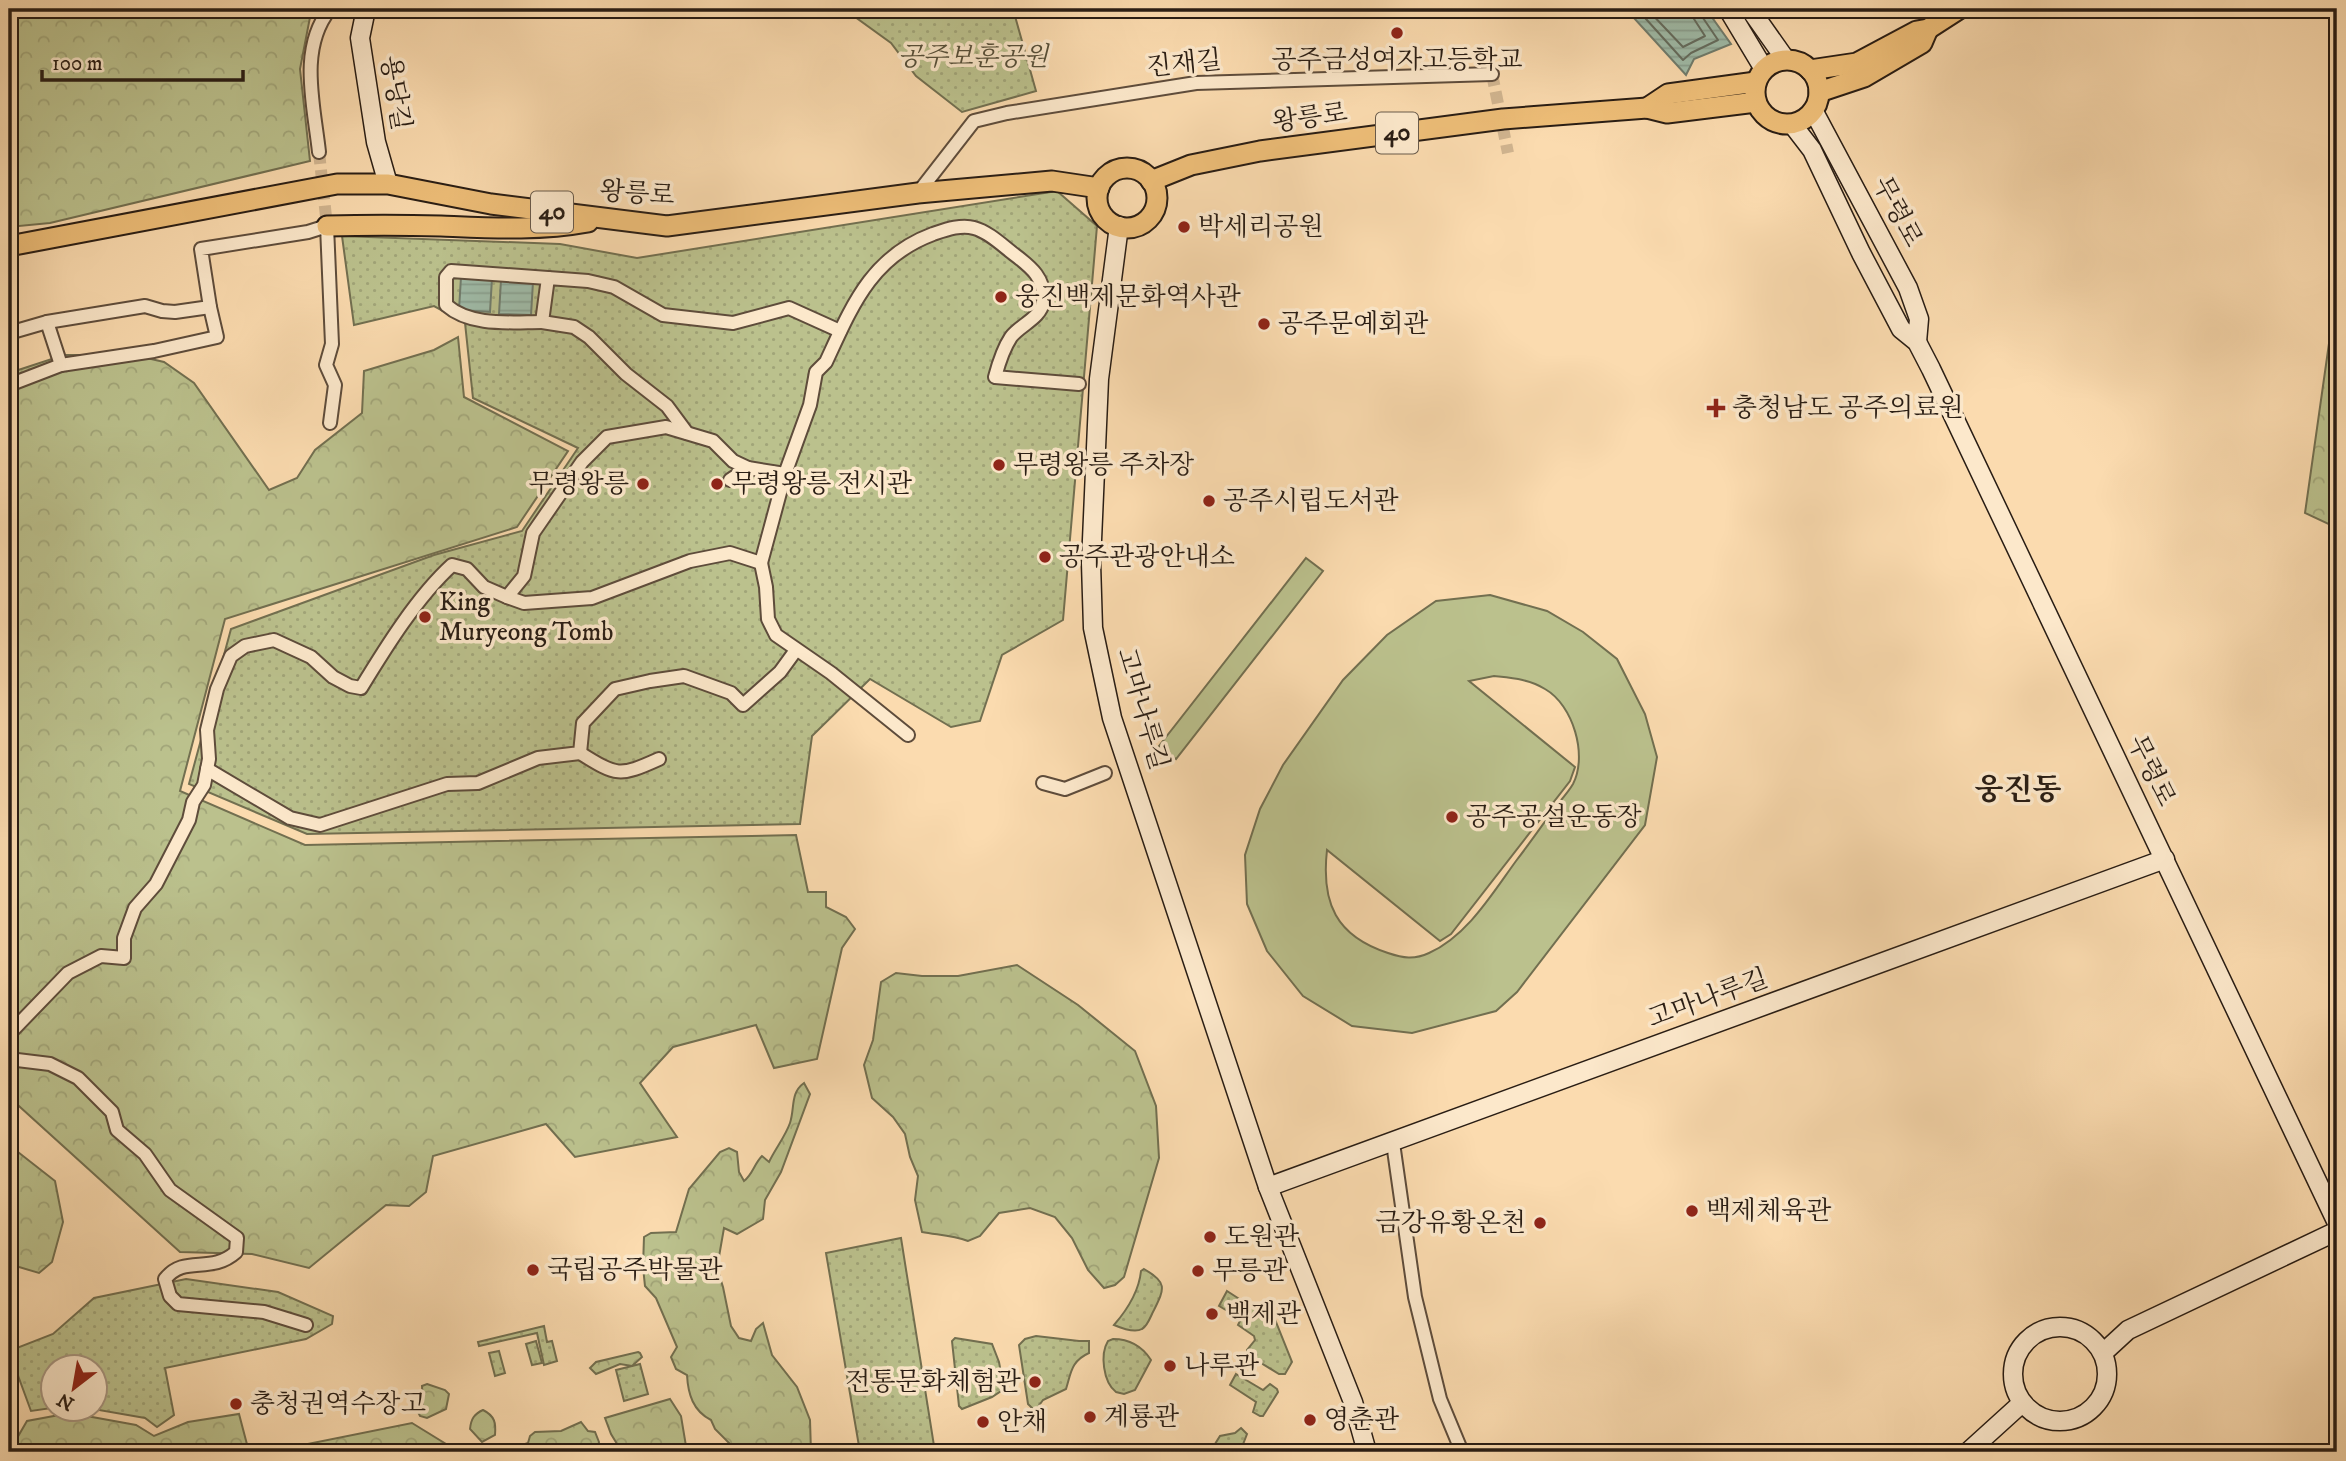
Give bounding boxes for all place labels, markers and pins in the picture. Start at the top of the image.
marker: 공주금성여자고등학교 [1389,25,1405,41]
place label: 공주금성여자고등학교 [1271,44,1523,77]
place label: 박세리공원 [1198,211,1324,244]
marker: 박세리공원 [1176,219,1192,235]
place label: 웅진백제문화역사관 [1015,281,1241,314]
marker: 웅진백제문화역사관 [993,289,1009,305]
place label: 공주문예회관 [1278,308,1429,341]
marker: 공주문예회관 [1256,316,1272,332]
place label: 충청남도 공주의료원 [1732,392,1964,425]
marker: 충청남도 공주의료원 [1706,398,1726,418]
place label: 무령왕릉 주차장 [1013,449,1194,482]
marker: 무령왕릉 주차장 [991,457,1007,473]
place label: 무령왕릉 [529,468,629,501]
place label: 무령왕릉 전시관 [731,468,912,501]
marker: 무령왕릉 [635,476,651,492]
marker: 무령왕릉 전시관 [709,476,725,492]
place label: 공주시립도서관 [1223,485,1399,518]
marker: 공주시립도서관 [1201,493,1217,509]
place label: 공주관광안내소 [1059,541,1235,574]
marker: 공주관광안내소 [1037,549,1053,565]
place label: King Muryeong Tomb [439,586,613,649]
marker: King Muryeong Tomb [417,609,433,625]
place label: 공주공설운동장 [1466,801,1642,834]
marker: 공주공설운동장 [1444,809,1460,825]
place label: 백제체육관 [1706,1195,1832,1228]
marker: 백제체육관 [1684,1203,1700,1219]
place label: 금강유황온천 [1375,1207,1526,1240]
marker: 금강유황온천 [1532,1215,1548,1231]
place label: 도원관 [1224,1221,1299,1254]
marker: 도원관 [1202,1229,1218,1245]
place label: 국립공주박물관 [547,1254,723,1287]
place label: 무릉관 [1212,1255,1287,1288]
marker: 국립공주박물관 [525,1262,541,1278]
marker: 무릉관 [1190,1263,1206,1279]
place label: 백제관 [1226,1298,1301,1331]
marker: 백제관 [1204,1306,1220,1322]
place label: 나루관 [1184,1350,1259,1383]
marker: 나루관 [1162,1358,1178,1374]
place label: 전통문화체험관 [845,1366,1021,1399]
marker: 전통문화체험관 [1027,1374,1043,1390]
place label: 충청권역수장고 [250,1388,426,1421]
marker: 충청권역수장고 [228,1396,244,1412]
place label: 계룡관 [1104,1401,1179,1434]
place label: 영춘관 [1324,1404,1399,1437]
place label: 안채 [997,1406,1047,1439]
marker: 계룡관 [1082,1409,1098,1425]
marker: 영춘관 [1302,1412,1318,1428]
marker: 안채 [975,1414,991,1430]

